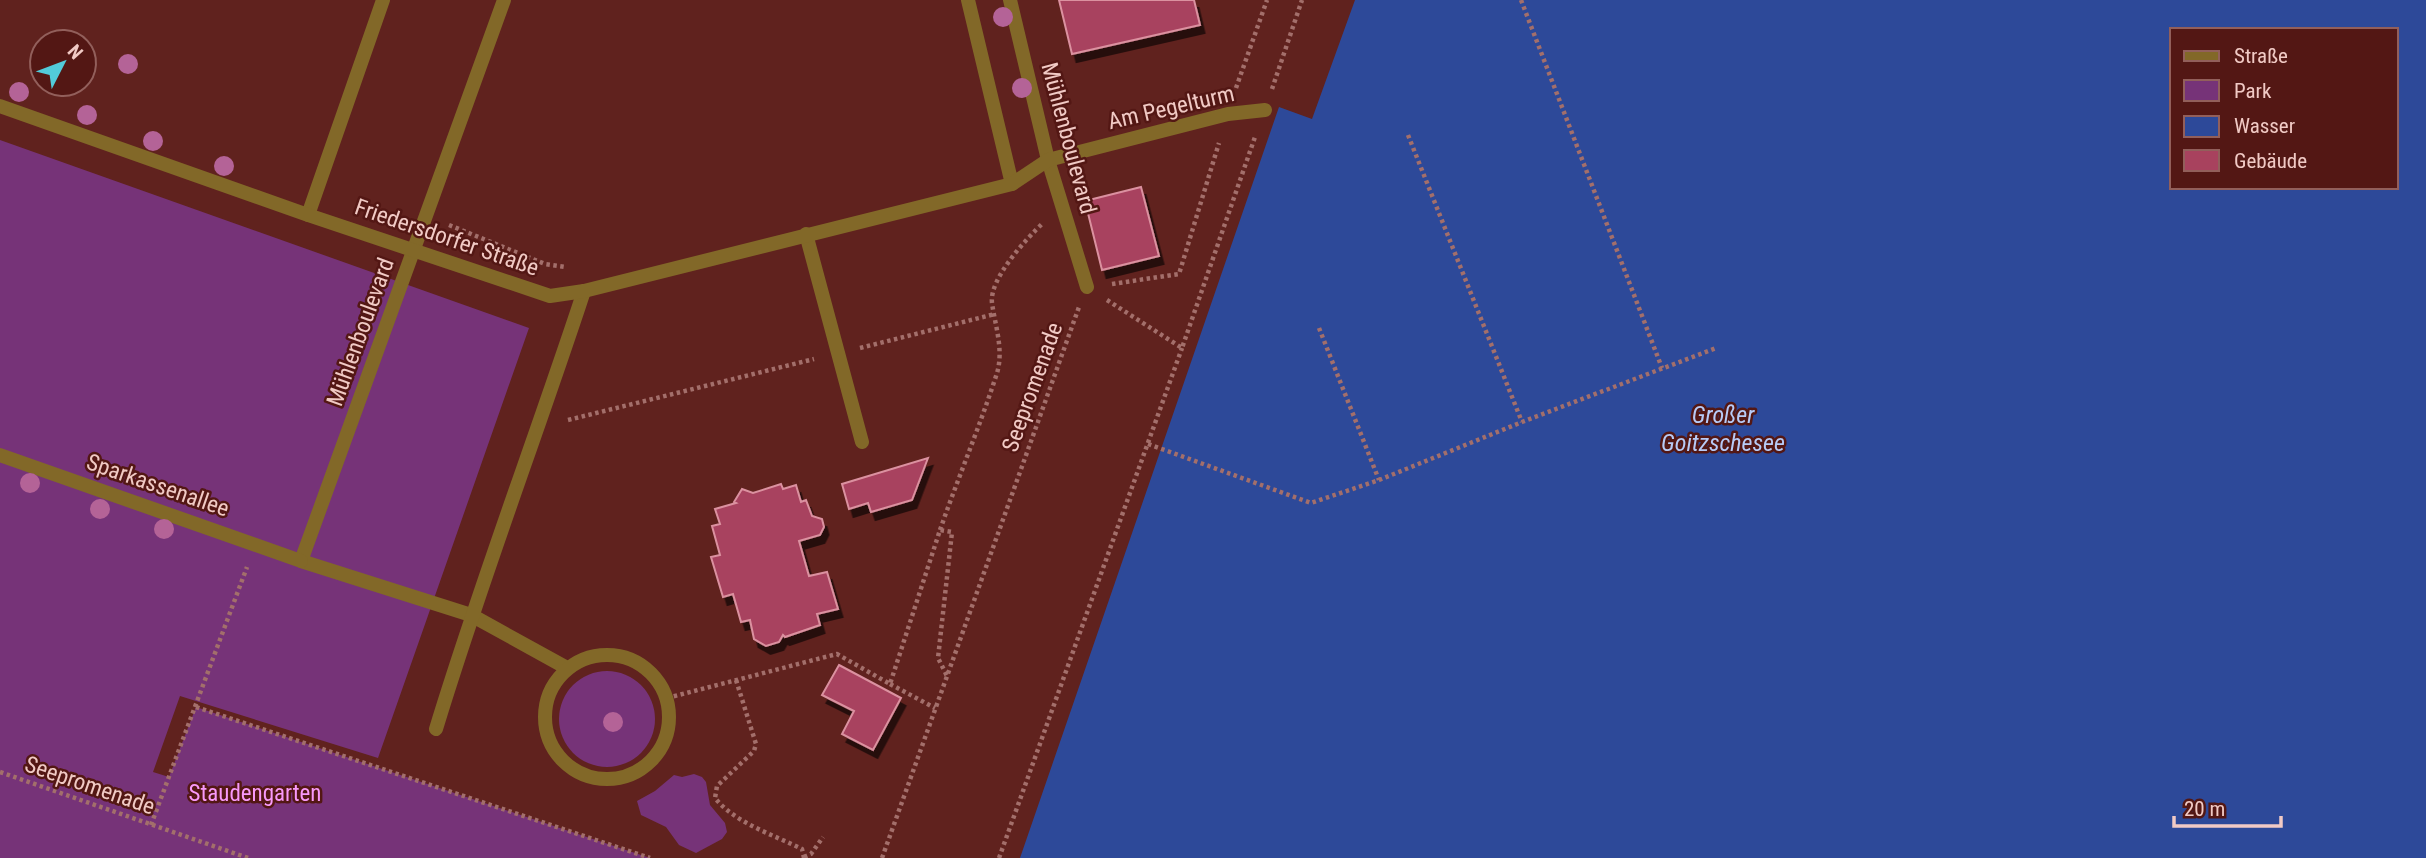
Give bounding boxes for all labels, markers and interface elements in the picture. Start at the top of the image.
north arrow [28,28,98,98]
legend [2170,28,2398,189]
text: N [63,40,88,64]
text: Straße [2234,44,2288,68]
street label: Mühlenboulevard [1035,59,1102,217]
text: Park [2234,79,2272,103]
street label: Am Pegelturm [1105,80,1237,135]
text: Wasser [2234,114,2295,138]
text: Gebäude [2234,149,2307,173]
street label: Friedersdorfer Straße [351,193,542,282]
street label: Mühlenboulevard [321,254,400,410]
street label: Seepromenade [997,319,1068,456]
water label: Großer Goitzschesee [1661,401,1785,457]
street label: Sparkassenallee [83,448,233,522]
street label: Seepromenade [21,751,158,820]
park label: Staudengarten [189,780,321,807]
scale bar [2174,784,2281,828]
text: 20 m [2184,797,2225,821]

